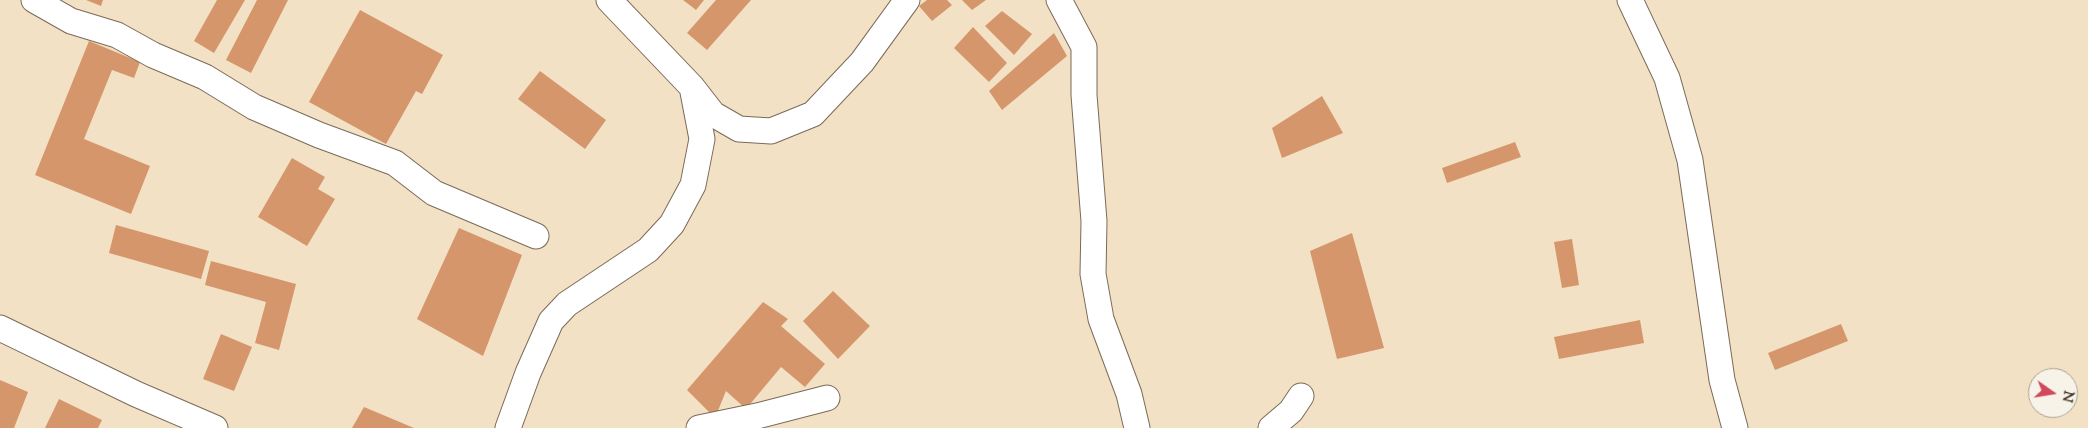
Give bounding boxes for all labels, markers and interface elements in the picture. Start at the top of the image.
north arrow [2028,368,2078,418]
text: N [2056,388,2078,404]

